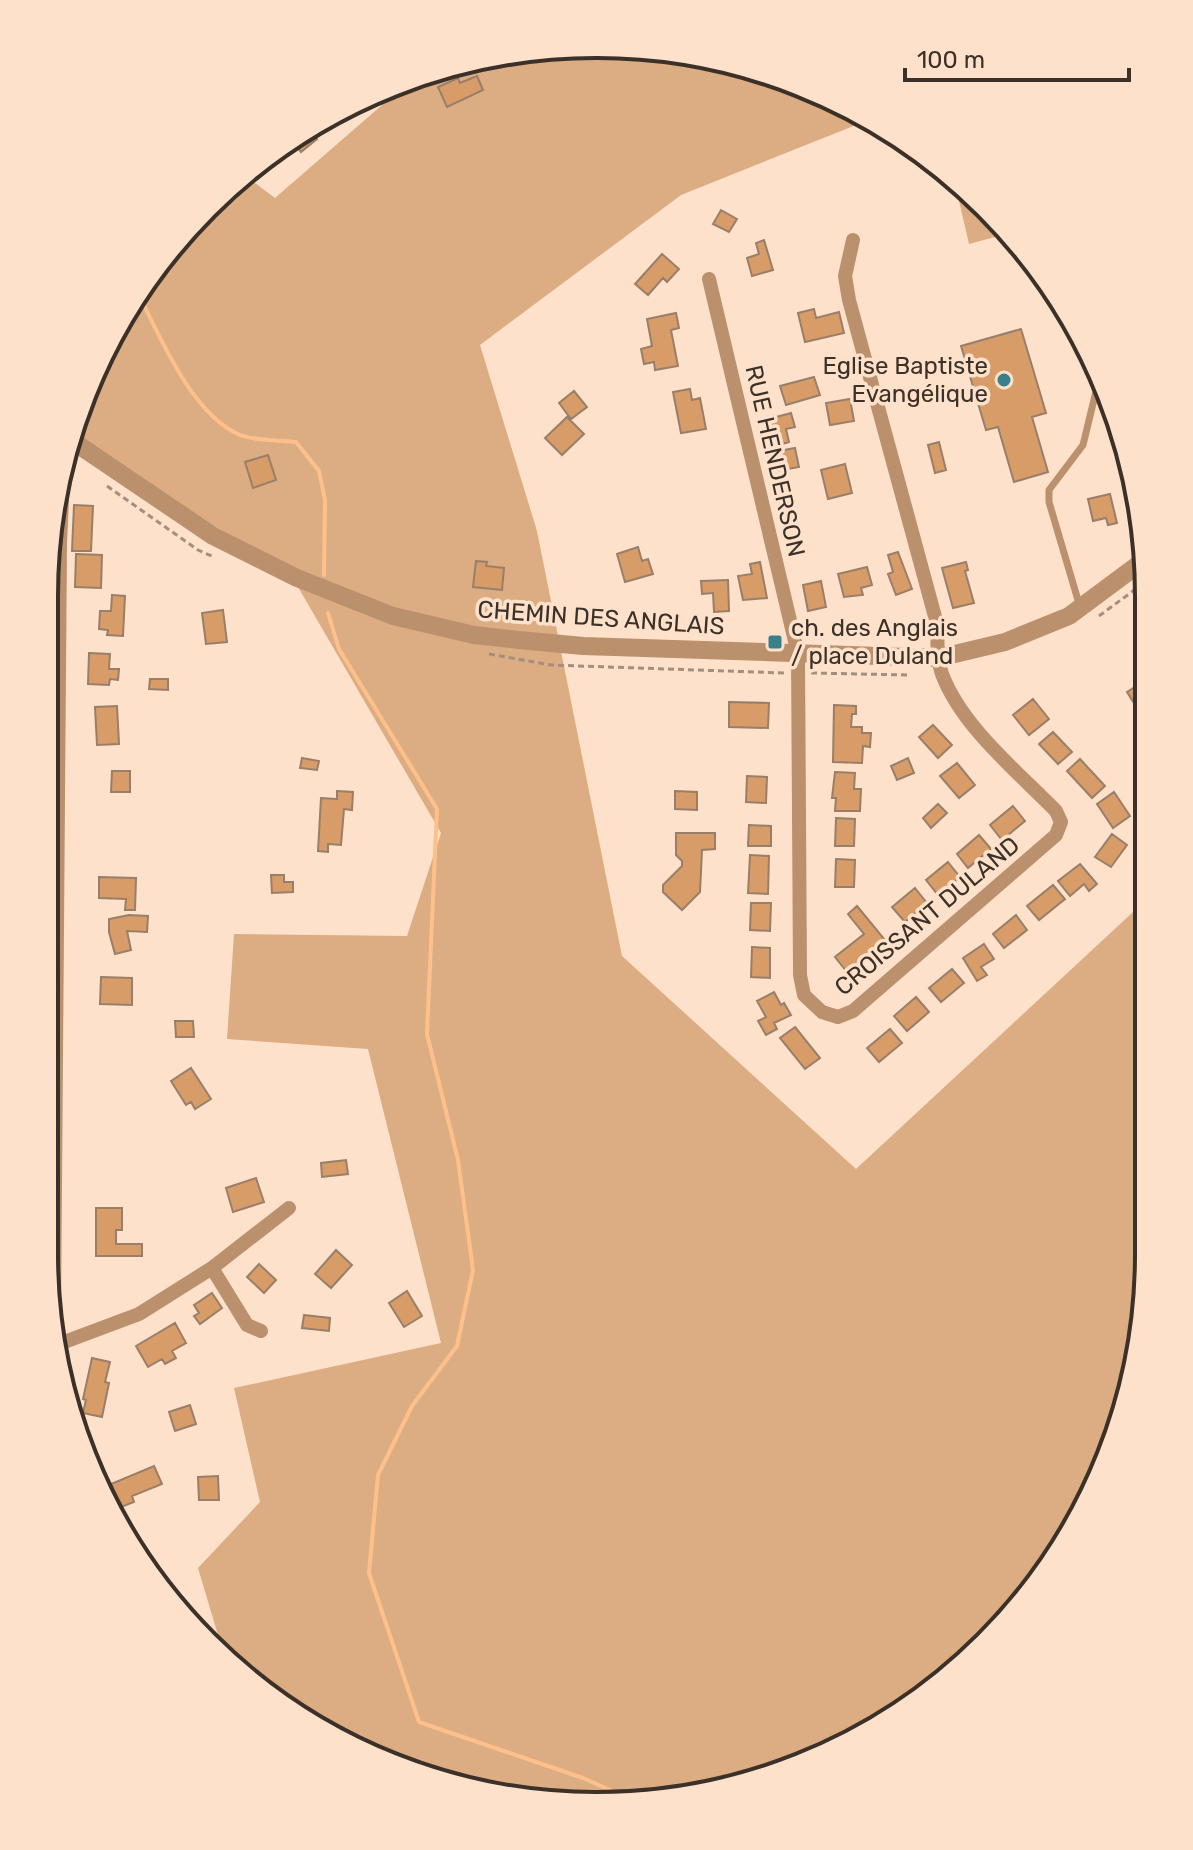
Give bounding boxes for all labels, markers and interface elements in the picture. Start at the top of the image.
scale bar [905,32,1129,82]
text: 100 m [917,46,985,74]
place label: Eglise Baptiste Evangélique [822,352,988,408]
street label: RUE HENDERSON [739,362,811,560]
marker: Eglise Baptiste Evangélique [995,371,1013,389]
street label: CHEMIN DES ANGLAIS [477,595,725,641]
place label: ch. des Anglais / place Duland [791,614,958,670]
marker: ch. des Anglais / place Duland [766,633,784,651]
street label: CROISSANT DULAND [829,831,1025,1001]

